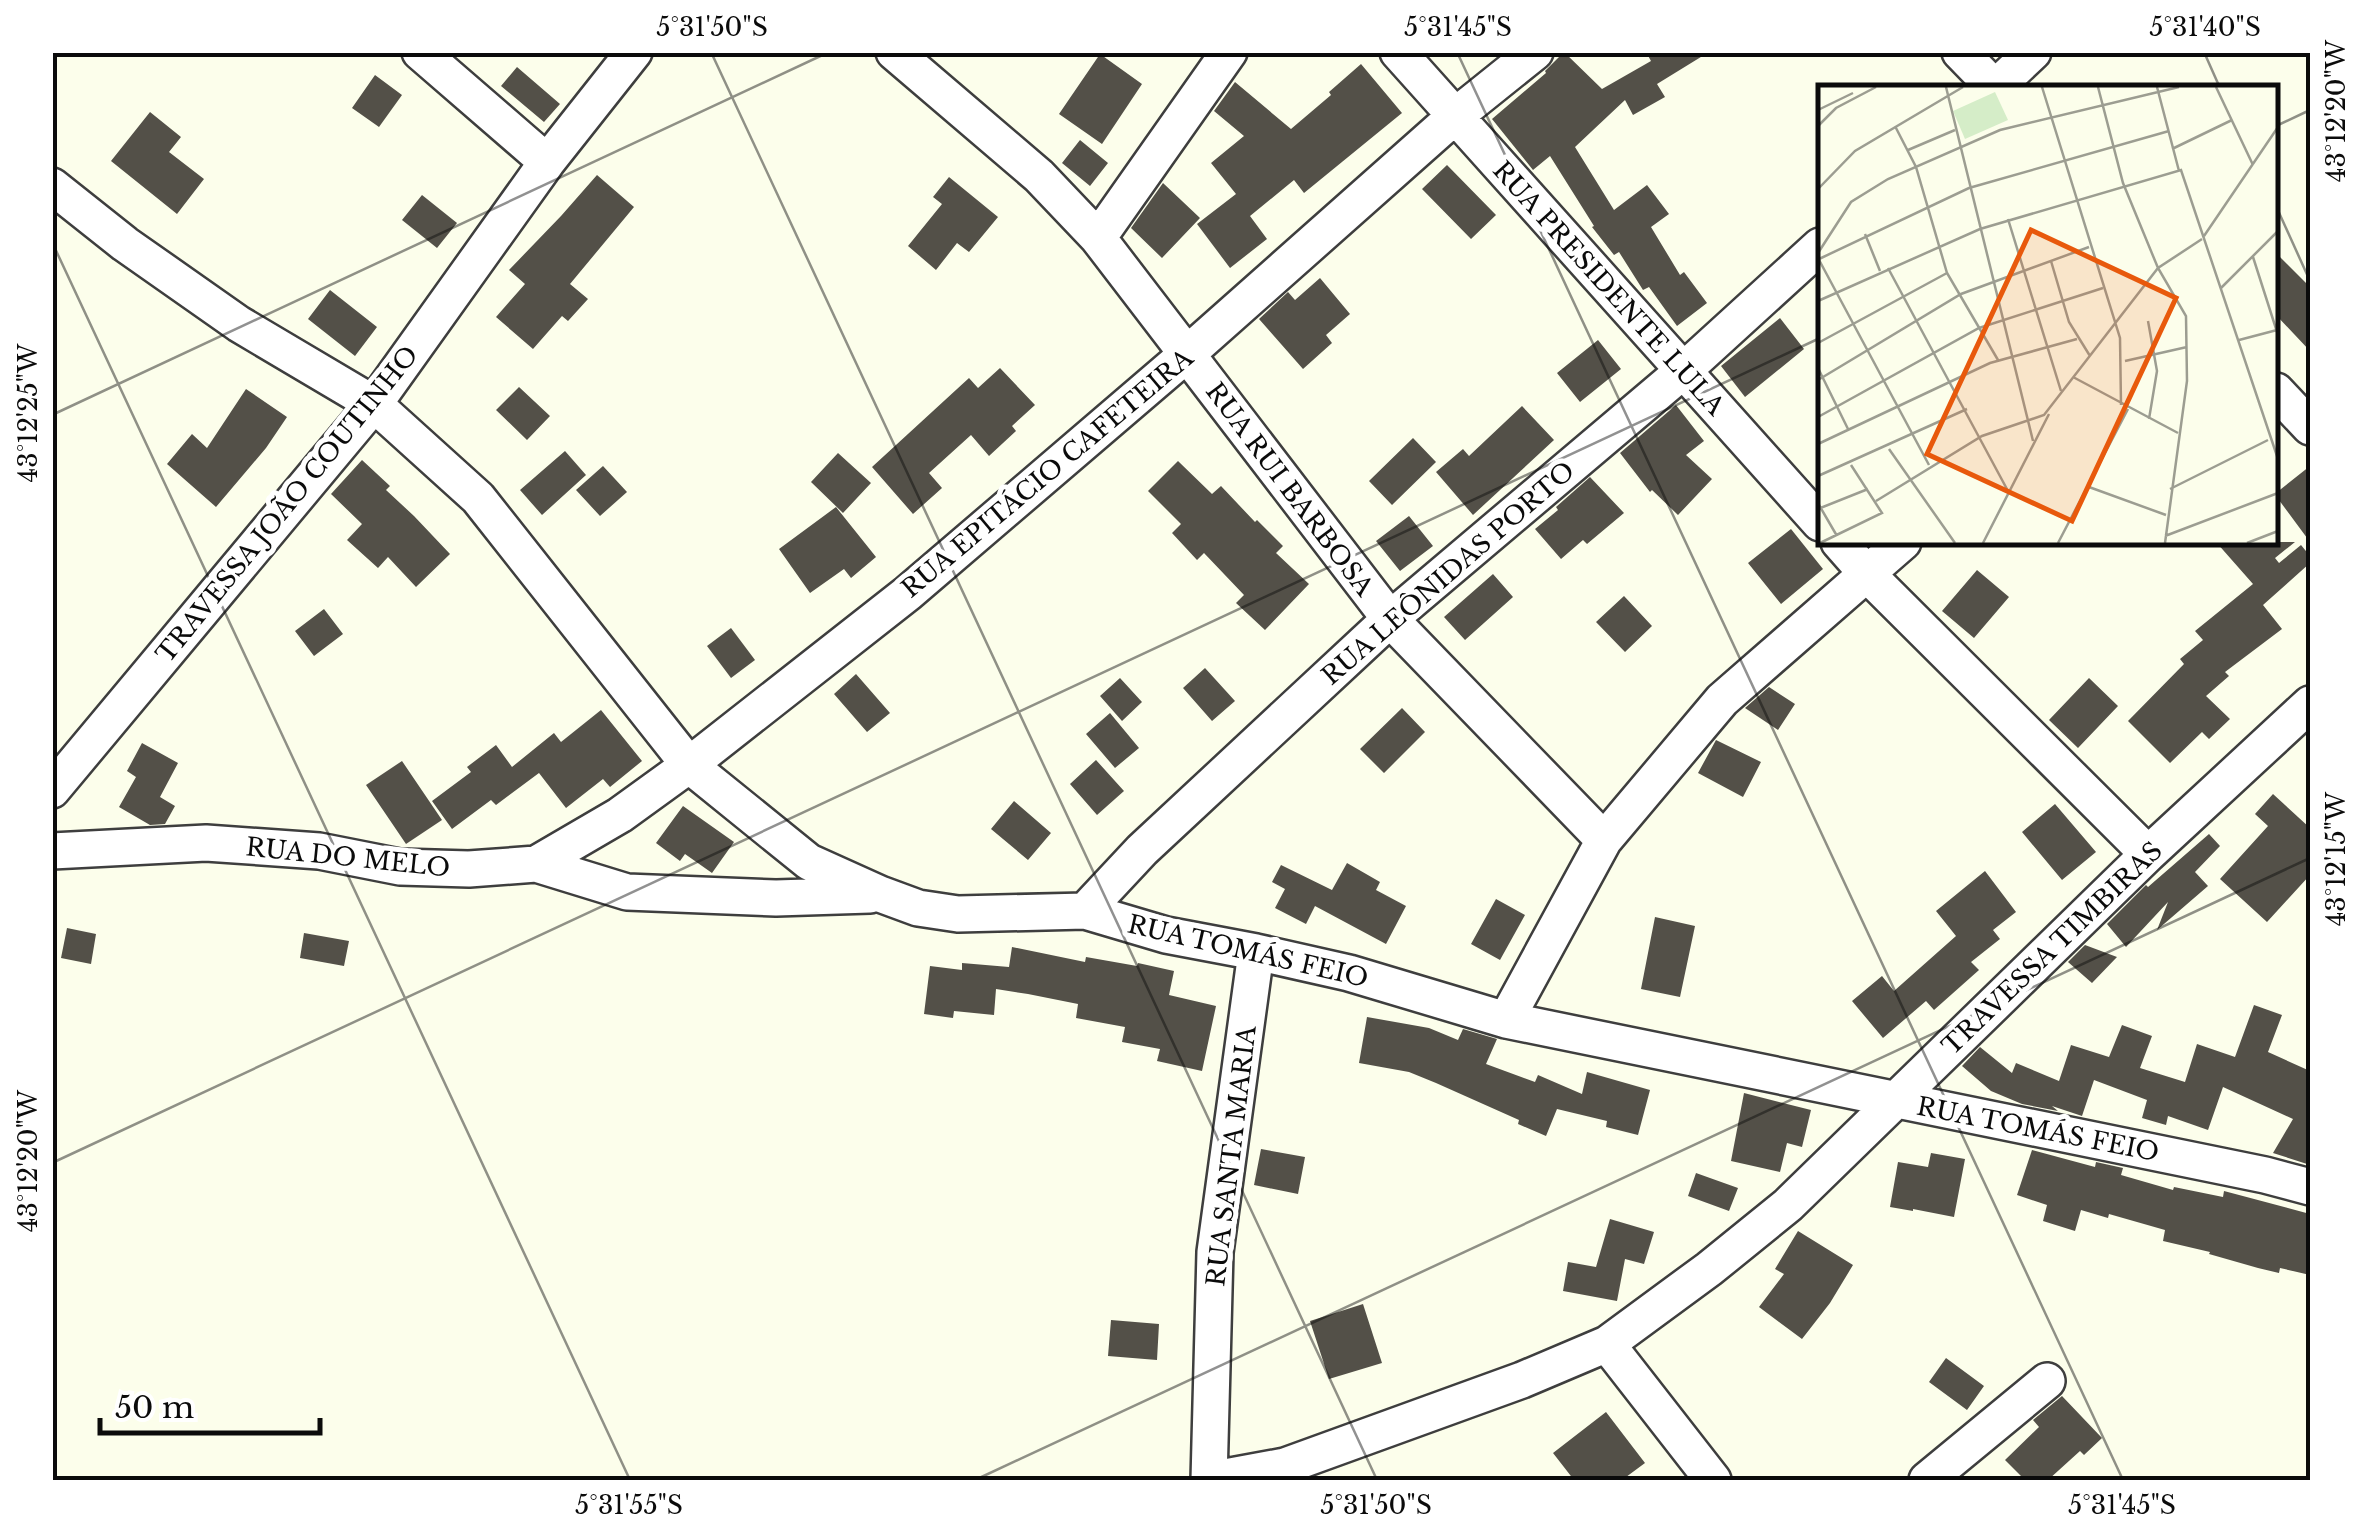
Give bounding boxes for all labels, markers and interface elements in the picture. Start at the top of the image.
text: 5°31'50"S [656,12,768,43]
text: 5°31'45"S [1404,12,1512,43]
text: 5°31'40"S [2149,12,2261,43]
text: 43°12'20"W [2321,39,2352,182]
inset map [1818,85,2278,545]
street label: RUA PRESIDENTE LULA [1486,155,1731,422]
street label: TRAVESSA JOÃO COUTINHO [149,339,425,669]
street label: RUA EPITÁCIO CAFETEIRA [895,341,1200,604]
text: 43°12'25"W [13,343,44,482]
street label: RUA RUI BARBOSA [1199,377,1380,603]
street label: RUA LEÔNIDAS PORTO [1315,454,1581,692]
text: 43°12'15"W [2321,791,2352,926]
street label: RUA DO MELO [244,831,452,884]
street label: TRAVESSA TIMBIRAS [1936,835,2169,1062]
street label: RUA TOMÁS FEIO [1125,908,1371,994]
street label: RUA SANTA MARIA [1200,1023,1263,1288]
text: 43°12'20"W [13,1089,44,1232]
street label: RUA TOMÁS FEIO [1914,1090,2162,1168]
scale bar [100,1373,320,1435]
text: 50 m [115,1389,194,1426]
text: 5°31'55"S [575,1490,683,1521]
text: 5°31'50"S [1320,1490,1432,1521]
text: 5°31'45"S [2068,1490,2176,1521]

